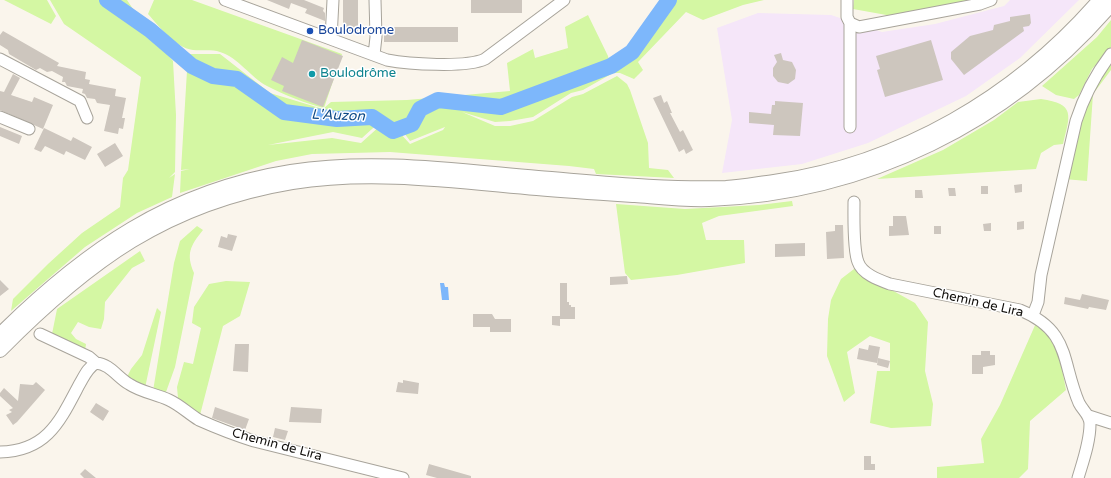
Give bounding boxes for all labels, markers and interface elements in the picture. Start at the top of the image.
place label: Boulodrome [318,23,394,39]
marker: Boulodrome [305,26,315,36]
place label: Boulodrôme [320,66,396,82]
marker: Boulodrôme [307,69,317,79]
water label: L'Auzon [311,107,365,125]
street label: Chemin de Lira [931,285,1025,321]
street label: Chemin de Lira [230,425,324,465]

